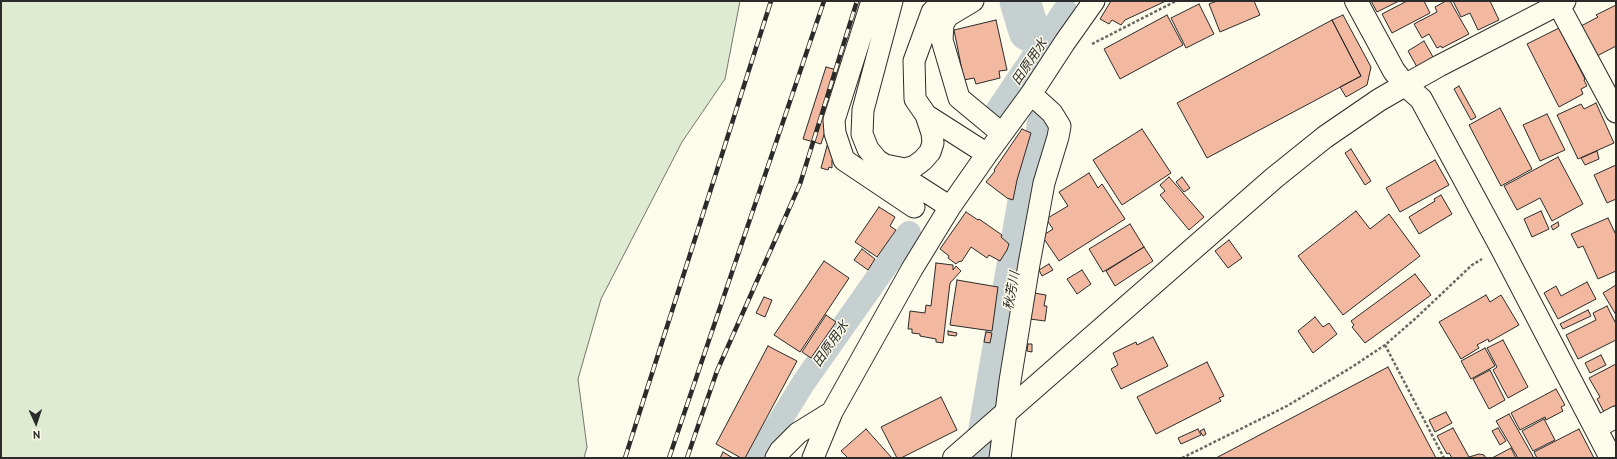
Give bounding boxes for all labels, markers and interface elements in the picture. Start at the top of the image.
water label: 田原用水 [1009,36,1051,88]
water label: 秋芳川 [1001,270,1023,312]
water label: 田原用水 [810,318,852,370]
north arrow [16,403,56,443]
text: N [33,428,41,442]

